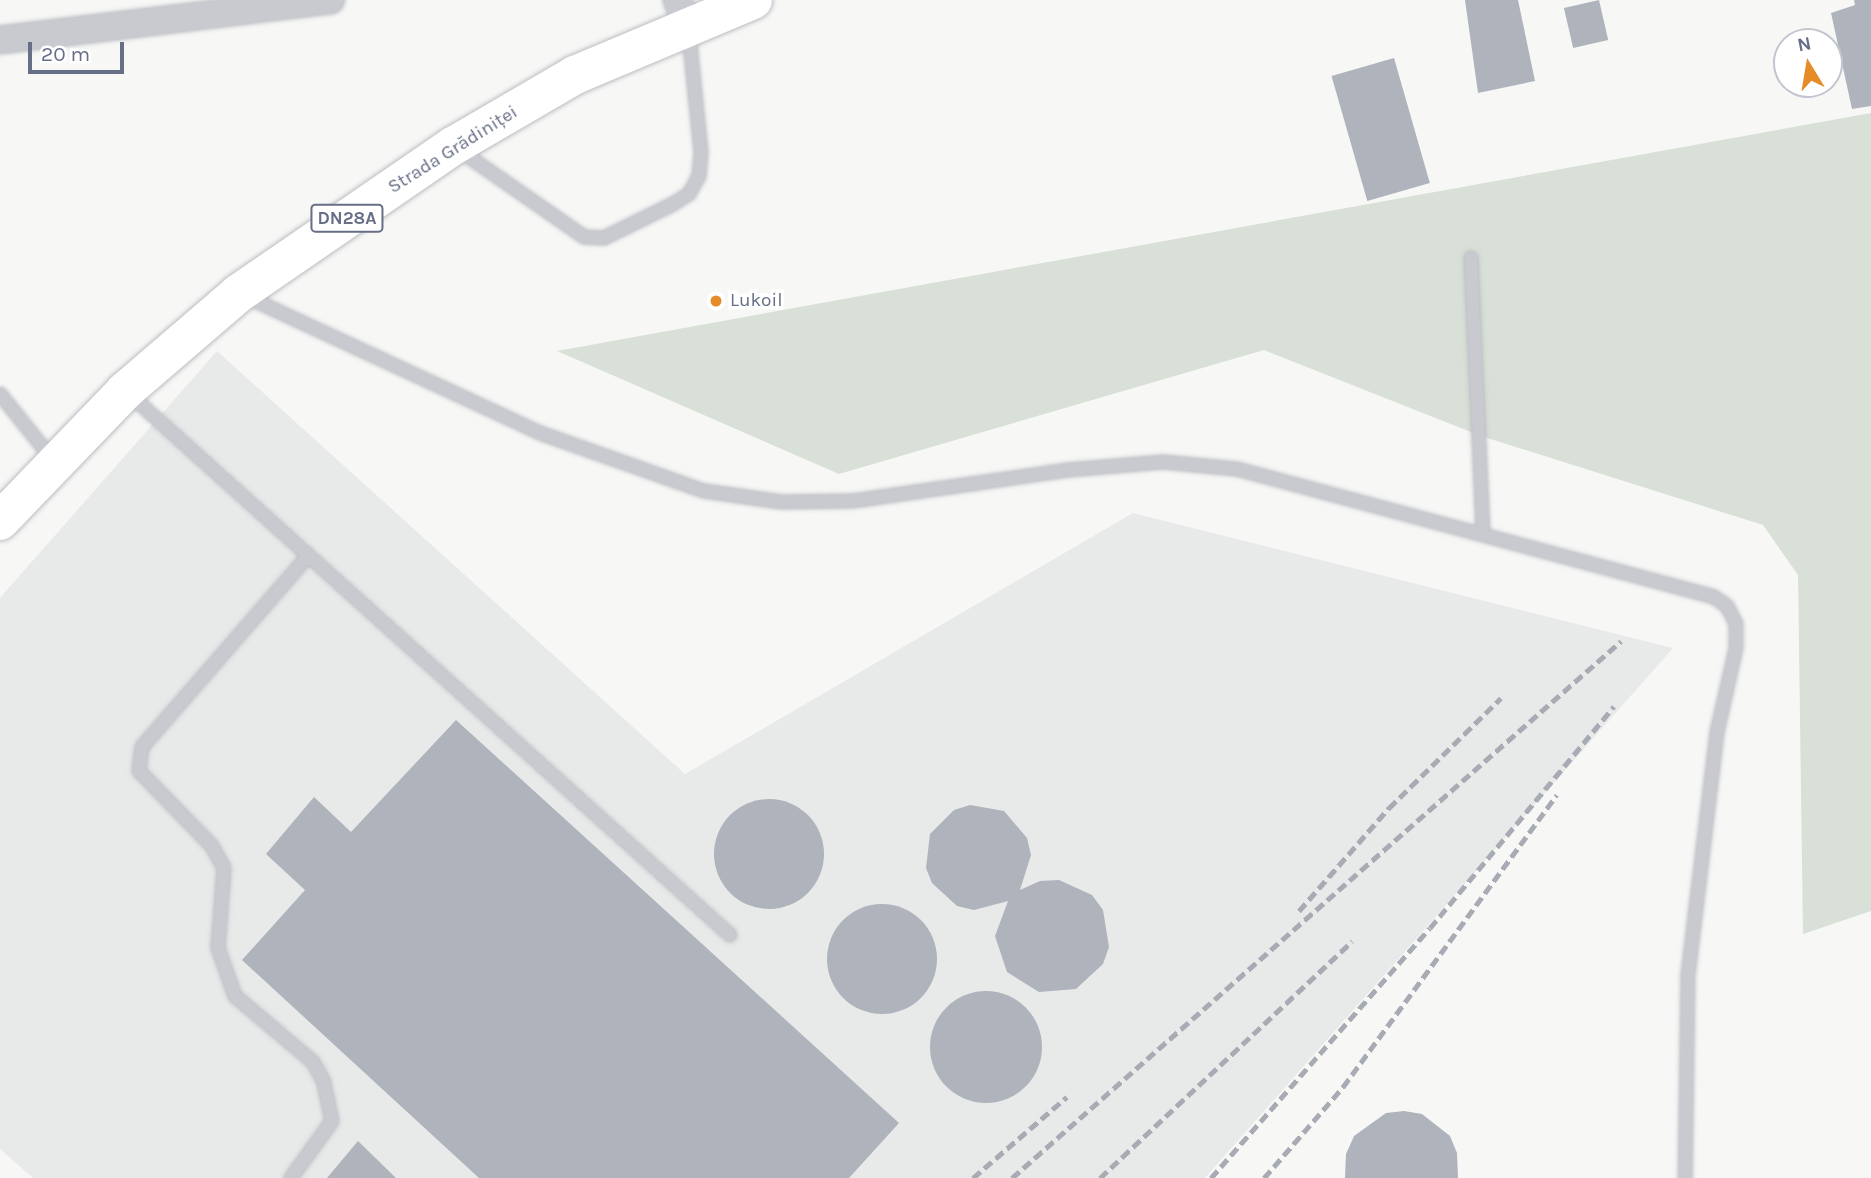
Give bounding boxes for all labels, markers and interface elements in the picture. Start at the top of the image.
scale bar [32,28,128,72]
north arrow [1773,28,1843,98]
text: N [1796,32,1813,56]
text: 20 m [41,42,90,66]
street label: Strada Grădiniței [384,101,522,199]
road number: DN28A [310,204,384,232]
place label: Lukoil [730,290,782,312]
marker: Lukoil [708,293,724,309]

